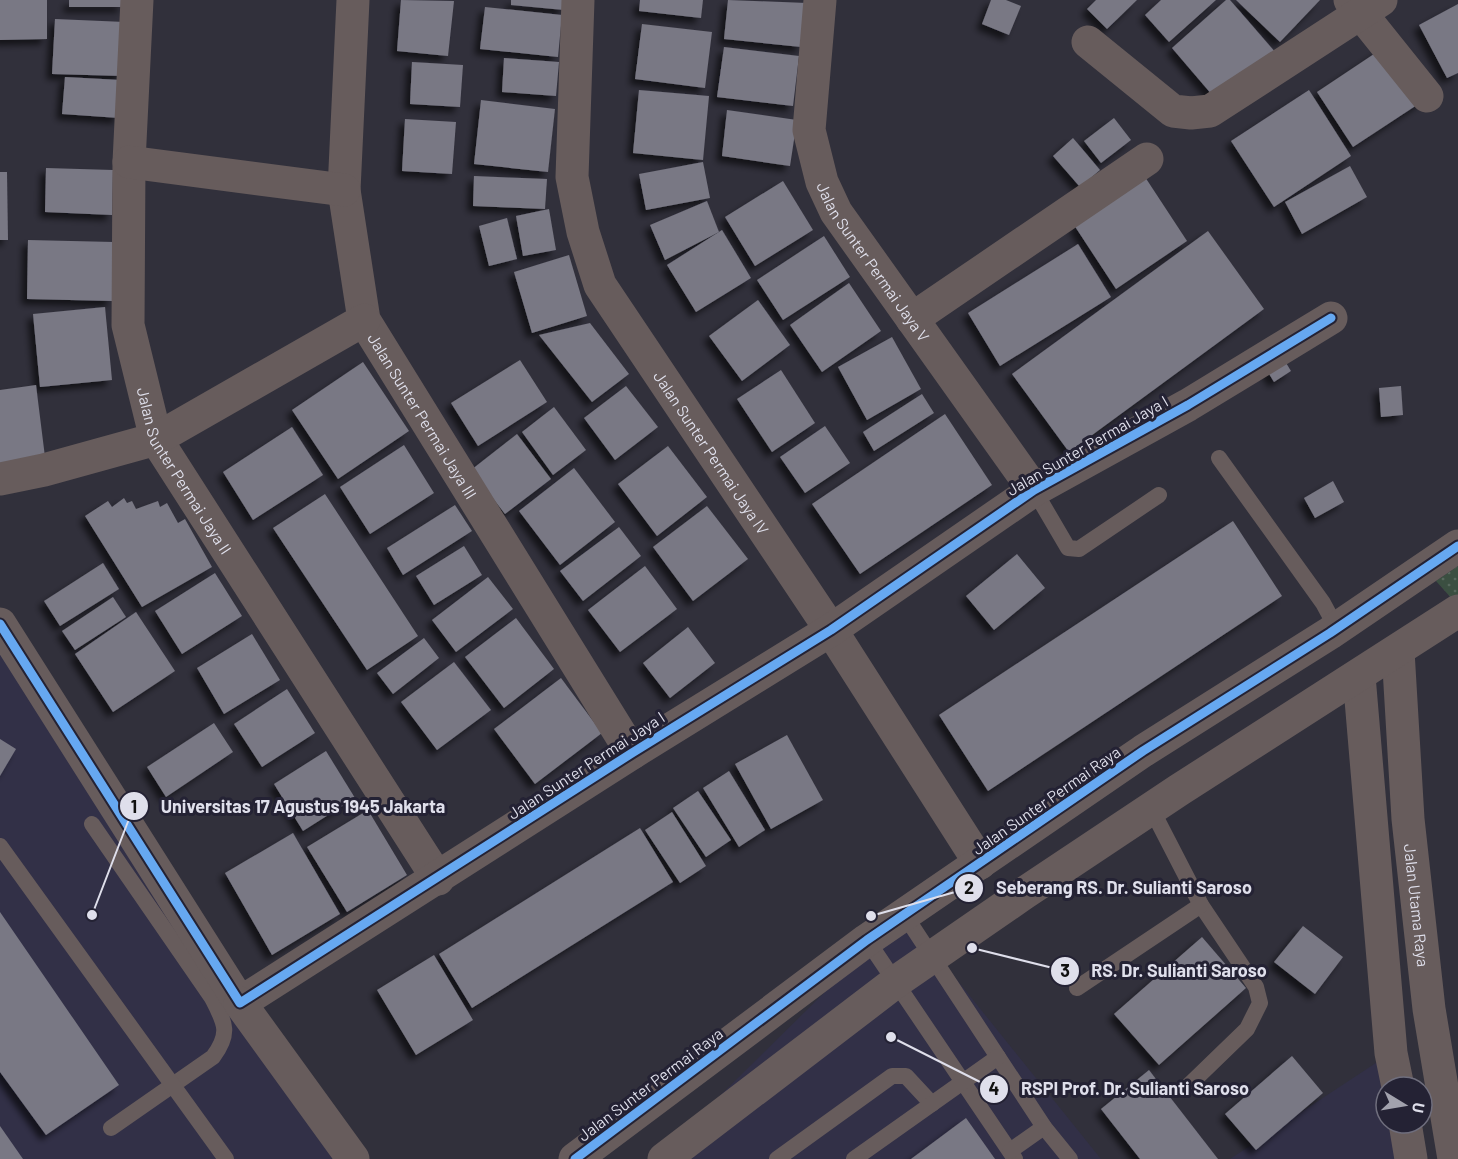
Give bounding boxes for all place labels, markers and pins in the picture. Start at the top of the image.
callout: Universitas 17 Agustus 1945 Jakarta [119,788,458,824]
callout: Seberang RS. Dr. Sulianti Saroso [954,870,1264,906]
callout: RS. Dr. Sulianti Saroso [1050,953,1279,989]
callout: RSPI Prof. Dr. Sulianti Saroso [979,1071,1261,1107]

